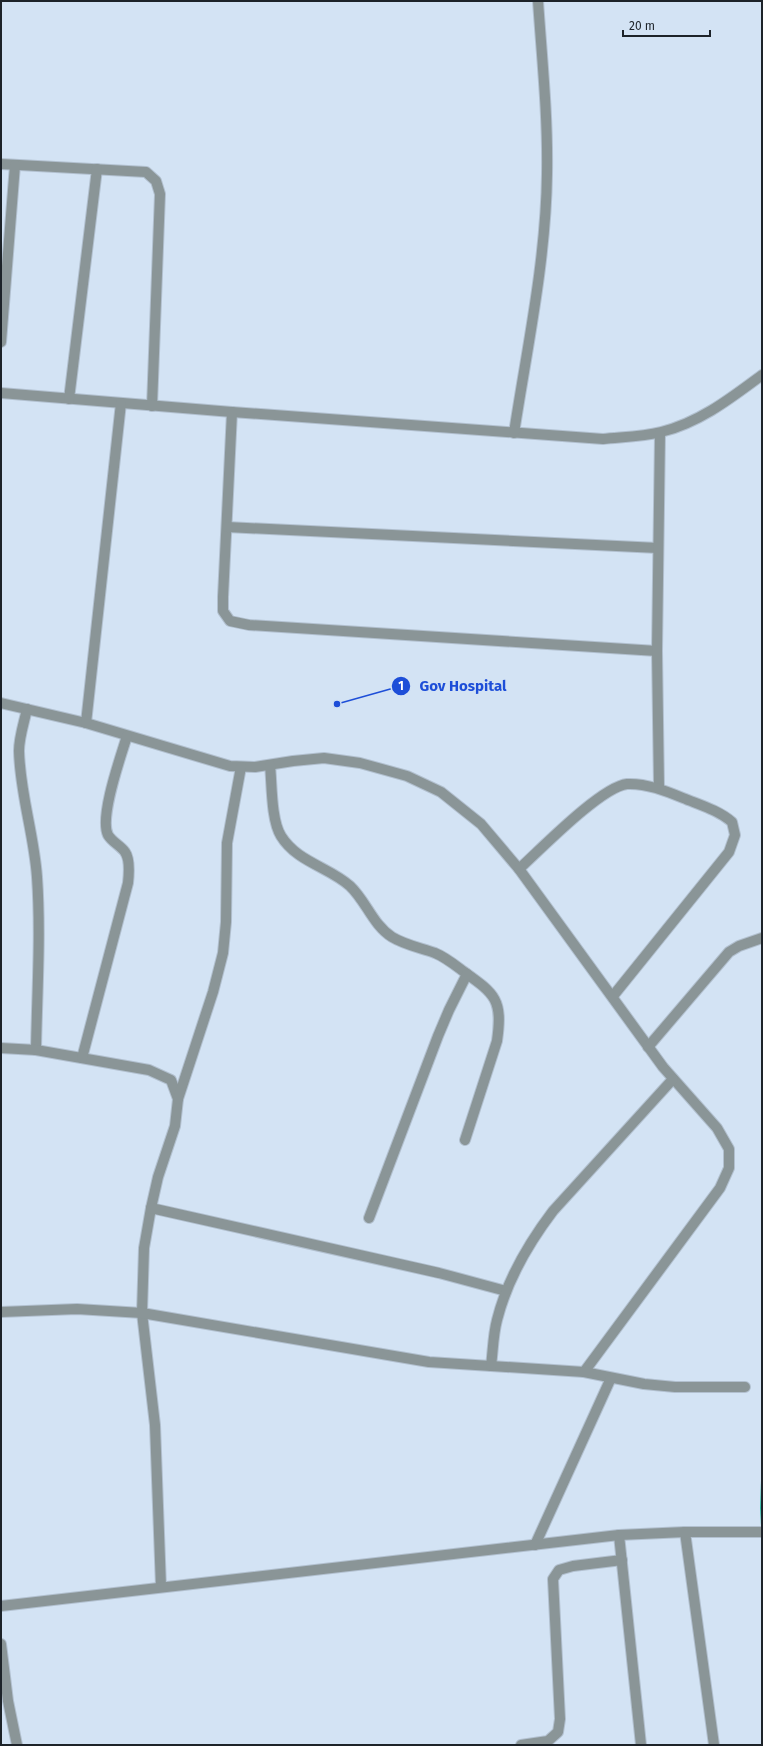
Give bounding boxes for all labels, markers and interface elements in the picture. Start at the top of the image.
scale bar [623,12,710,38]
text: 20 m [629,19,655,33]
callout: Gov Hospital [391,672,514,699]
text: Gov Hospital [420,677,507,695]
text: 1 [398,679,404,693]

